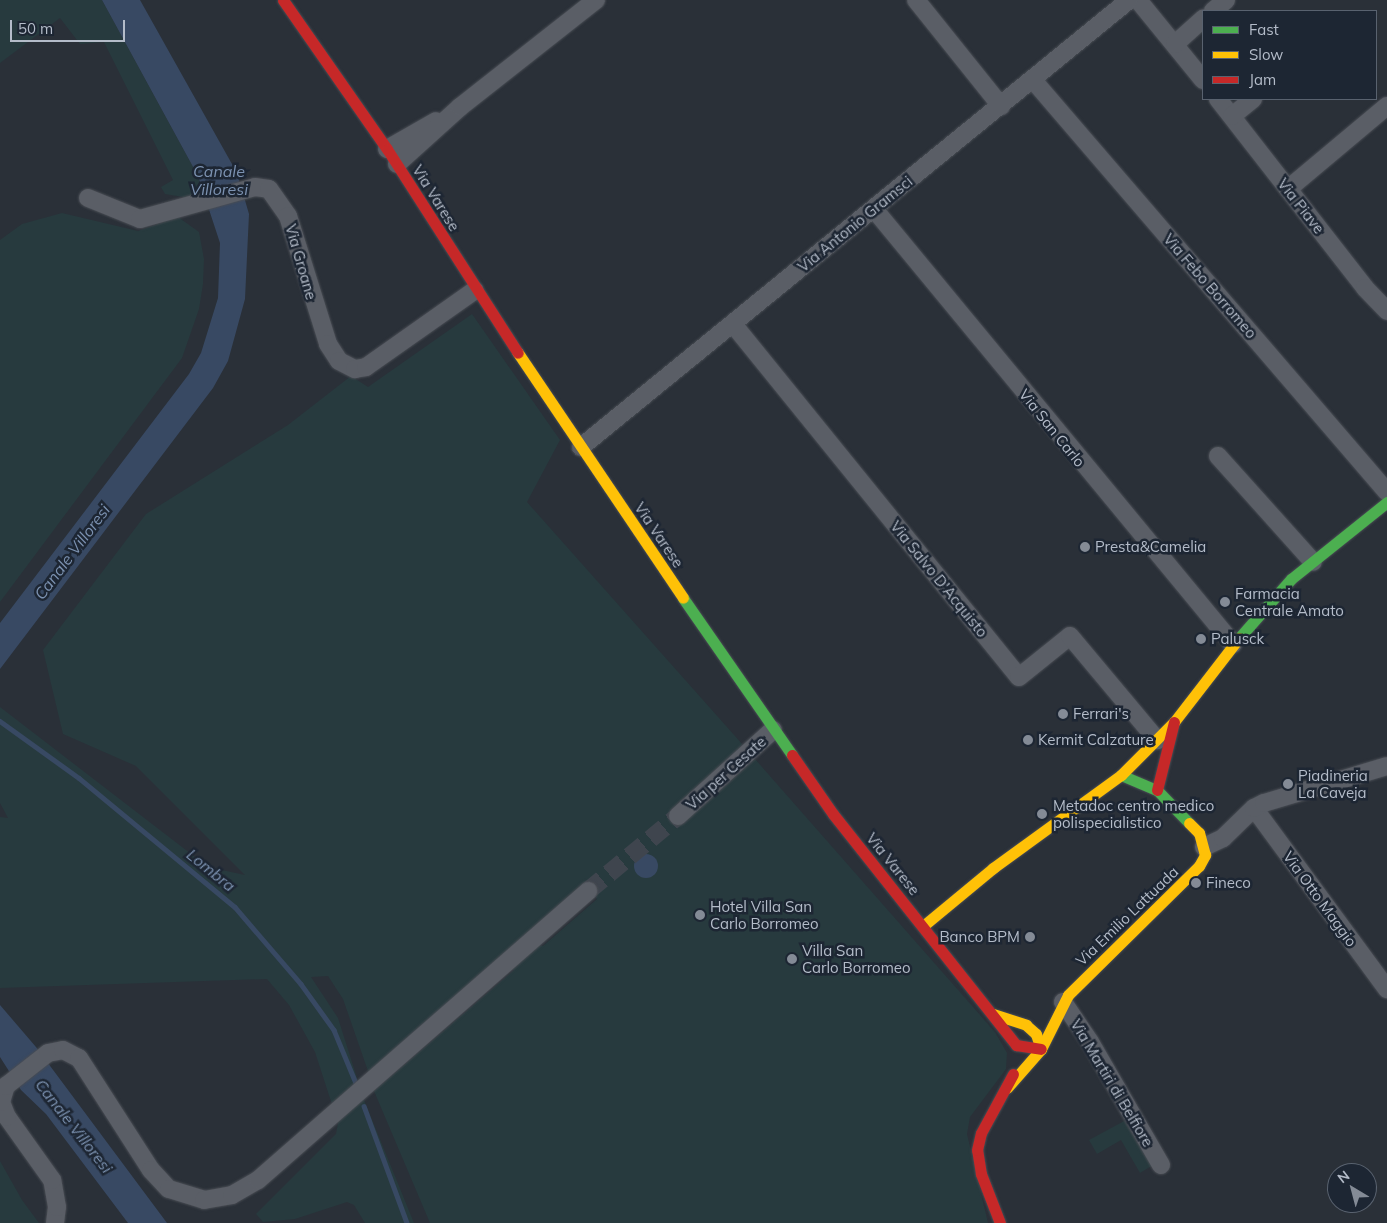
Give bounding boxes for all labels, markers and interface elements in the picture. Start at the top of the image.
scale bar [12,10,128,42]
legend [1202,10,1377,100]
text: 50 m [18,19,53,38]
text: Fast [1249,20,1279,39]
text: Slow [1249,45,1283,64]
text: Jam [1249,70,1276,89]
water label: Canale Villoresi [190,161,248,199]
street label: Via Varese [409,162,463,234]
street label: Via Antonio Gramsci [794,172,916,276]
street label: Via Piave [1274,175,1328,237]
street label: Via Groane [282,222,320,302]
street label: Via Febo Borromeo [1160,230,1260,342]
street label: Via San Carlo [1015,386,1089,470]
street label: Via Varese [631,499,687,571]
water label: Canale Villoresi [30,501,114,603]
street label: Via Salvo D'Acquisto [887,517,991,641]
place label: Presta&Camelia [1095,538,1206,556]
marker: Presta&Camelia [1079,541,1091,553]
place label: Farmacia Centrale Amato [1235,584,1344,619]
marker: Farmacia Centrale Amato [1219,596,1231,608]
place label: Palusck [1211,630,1264,648]
marker: Palusck [1195,633,1207,645]
place label: Ferrari's [1073,705,1129,723]
marker: Ferrari's [1057,708,1069,720]
place label: Kermit Calzature [1038,731,1154,749]
street label: Via per Cesate [682,732,770,814]
marker: Kermit Calzature [1022,734,1034,746]
place label: Piadineria La Caveja [1298,766,1368,801]
marker: Piadineria La Caveja [1282,778,1294,790]
place label: Metadoc centro medico polispecialistico [1053,796,1214,831]
marker: Metadoc centro medico polispecialistico [1035,807,1049,821]
street label: Via Varese [863,829,923,899]
water label: Lombra [183,845,239,895]
street label: Via Otto Maggio [1279,848,1361,950]
street label: Via Emilio Lattuada [1072,863,1182,969]
place label: Fineco [1206,874,1251,892]
marker: Fineco [1190,877,1202,889]
place label: Hotel Villa San Carlo Borromeo [710,897,819,932]
marker: Hotel Villa San Carlo Borromeo [694,909,706,921]
place label: Banco BPM [939,928,1020,946]
marker: Banco BPM [1024,931,1036,943]
place label: Villa San Carlo Borromeo [802,941,911,976]
marker: Villa San Carlo Borromeo [786,953,798,965]
street label: Via Martiri di Belfiore [1067,1016,1157,1150]
water label: Canale Villoresi [31,1075,117,1177]
north arrow [1327,1163,1377,1213]
text: N [1334,1166,1353,1187]

